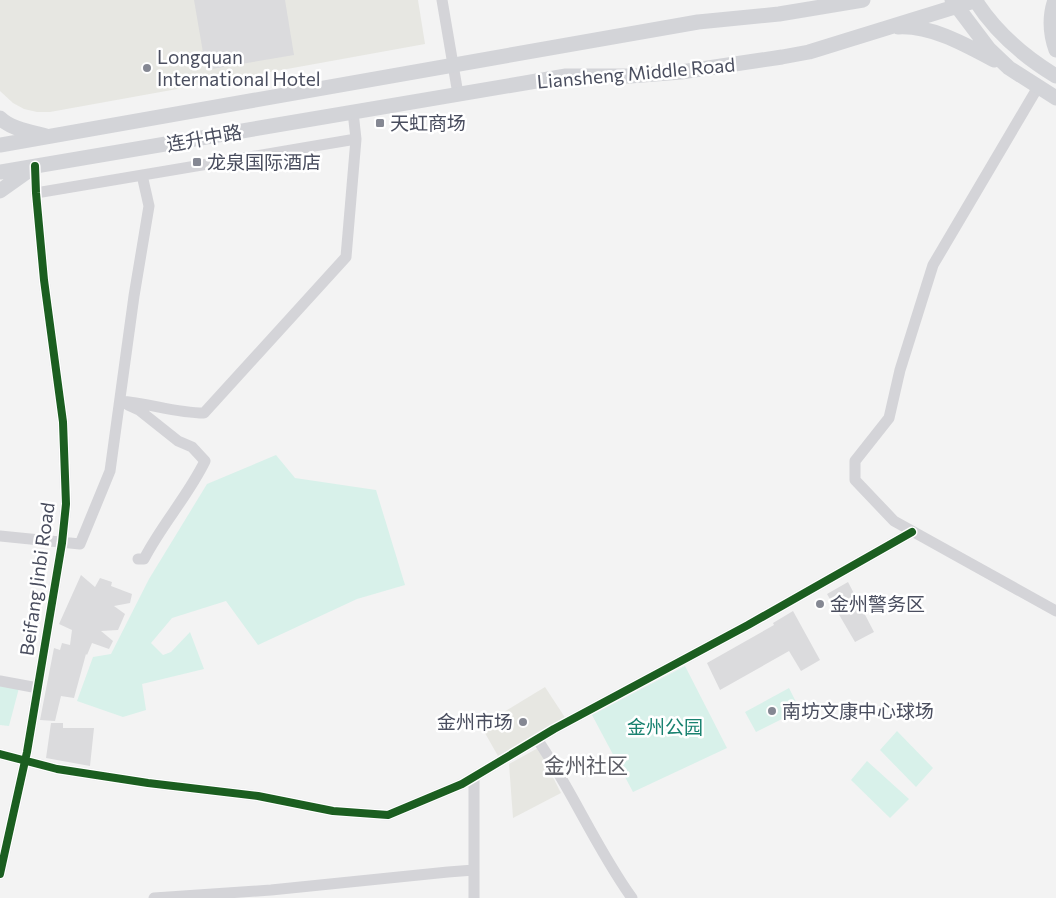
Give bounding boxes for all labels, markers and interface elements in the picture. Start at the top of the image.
place label: Longquan International Hotel [157,45,321,90]
street label: Liansheng Middle Road [536,52,736,93]
marker: Longquan International Hotel [141,62,153,74]
place label: 天虹商场 [390,111,466,134]
marker: 天虹商场 [374,117,386,129]
street label: 连升中路 [164,120,243,155]
place label: 龙泉国际酒店 [207,150,321,173]
marker: 龙泉国际酒店 [191,156,203,168]
street label: Beifang Jinbi Road [14,501,59,657]
place label: 金州警务区 [830,592,925,615]
marker: 金州警务区 [814,598,826,610]
place label: 南坊文康中心球场 [782,699,934,722]
marker: 南坊文康中心球场 [766,705,778,717]
place label: 金州市场 [437,710,513,733]
park label: 金州公园 [627,715,703,738]
marker: 金州市场 [517,716,529,728]
district label: 金州社区 [544,752,628,777]

